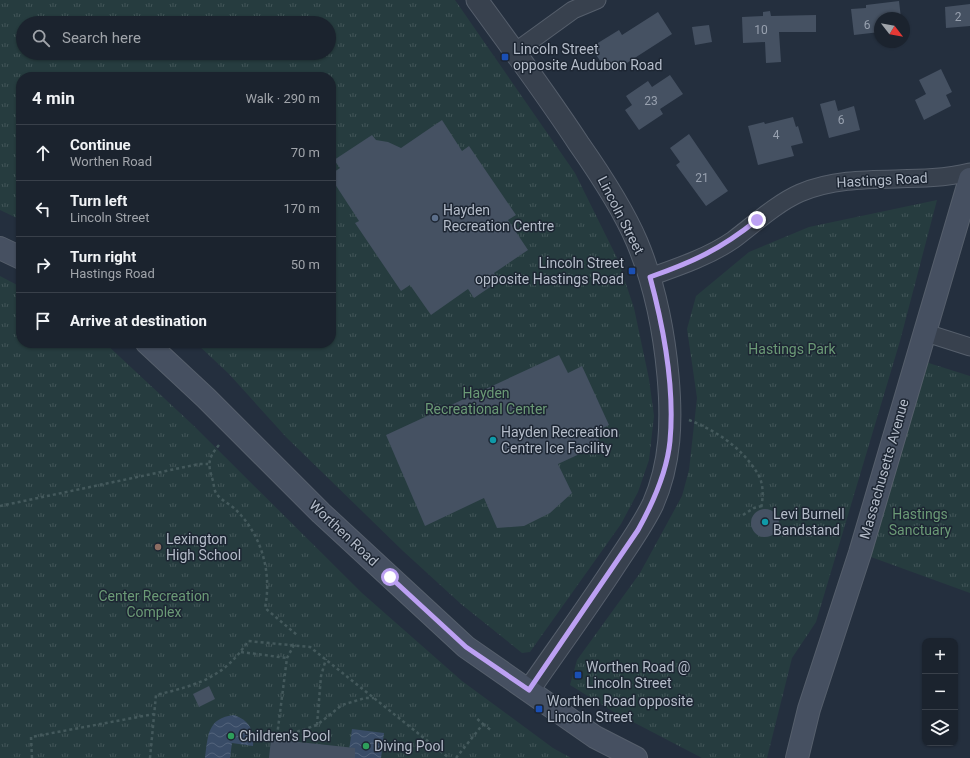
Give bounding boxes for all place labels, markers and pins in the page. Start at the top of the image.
place label: Lincoln Street opposite Audubon Road [513,41,662,73]
marker: Lincoln Street opposite Audubon Road [500,52,510,62]
place label: Hayden Recreation Centre [443,202,554,234]
marker: Hayden Recreation Centre [430,213,440,223]
place label: Lincoln Street opposite Hastings Road [475,255,624,287]
marker: Lincoln Street opposite Hastings Road [627,266,637,276]
place label: Hayden Recreation Centre Ice Facility [501,424,618,456]
marker: Hayden Recreation Centre Ice Facility [488,435,498,445]
place label: Levi Burnell Bandstand [773,506,845,538]
marker: Levi Burnell Bandstand [760,517,770,527]
place label: Lexington High School [166,531,241,563]
marker: Lexington High School [153,542,163,552]
place label: Worthen Road @ Lincoln Street [586,659,690,691]
marker: Worthen Road @ Lincoln Street [573,670,583,680]
place label: Worthen Road opposite Lincoln Street [547,693,693,725]
marker: Worthen Road opposite Lincoln Street [534,704,544,714]
place label: Children's Pool [239,728,330,744]
marker: Children's Pool [226,731,236,741]
place label: Diving Pool [374,738,444,754]
marker: Diving Pool [361,741,371,751]

